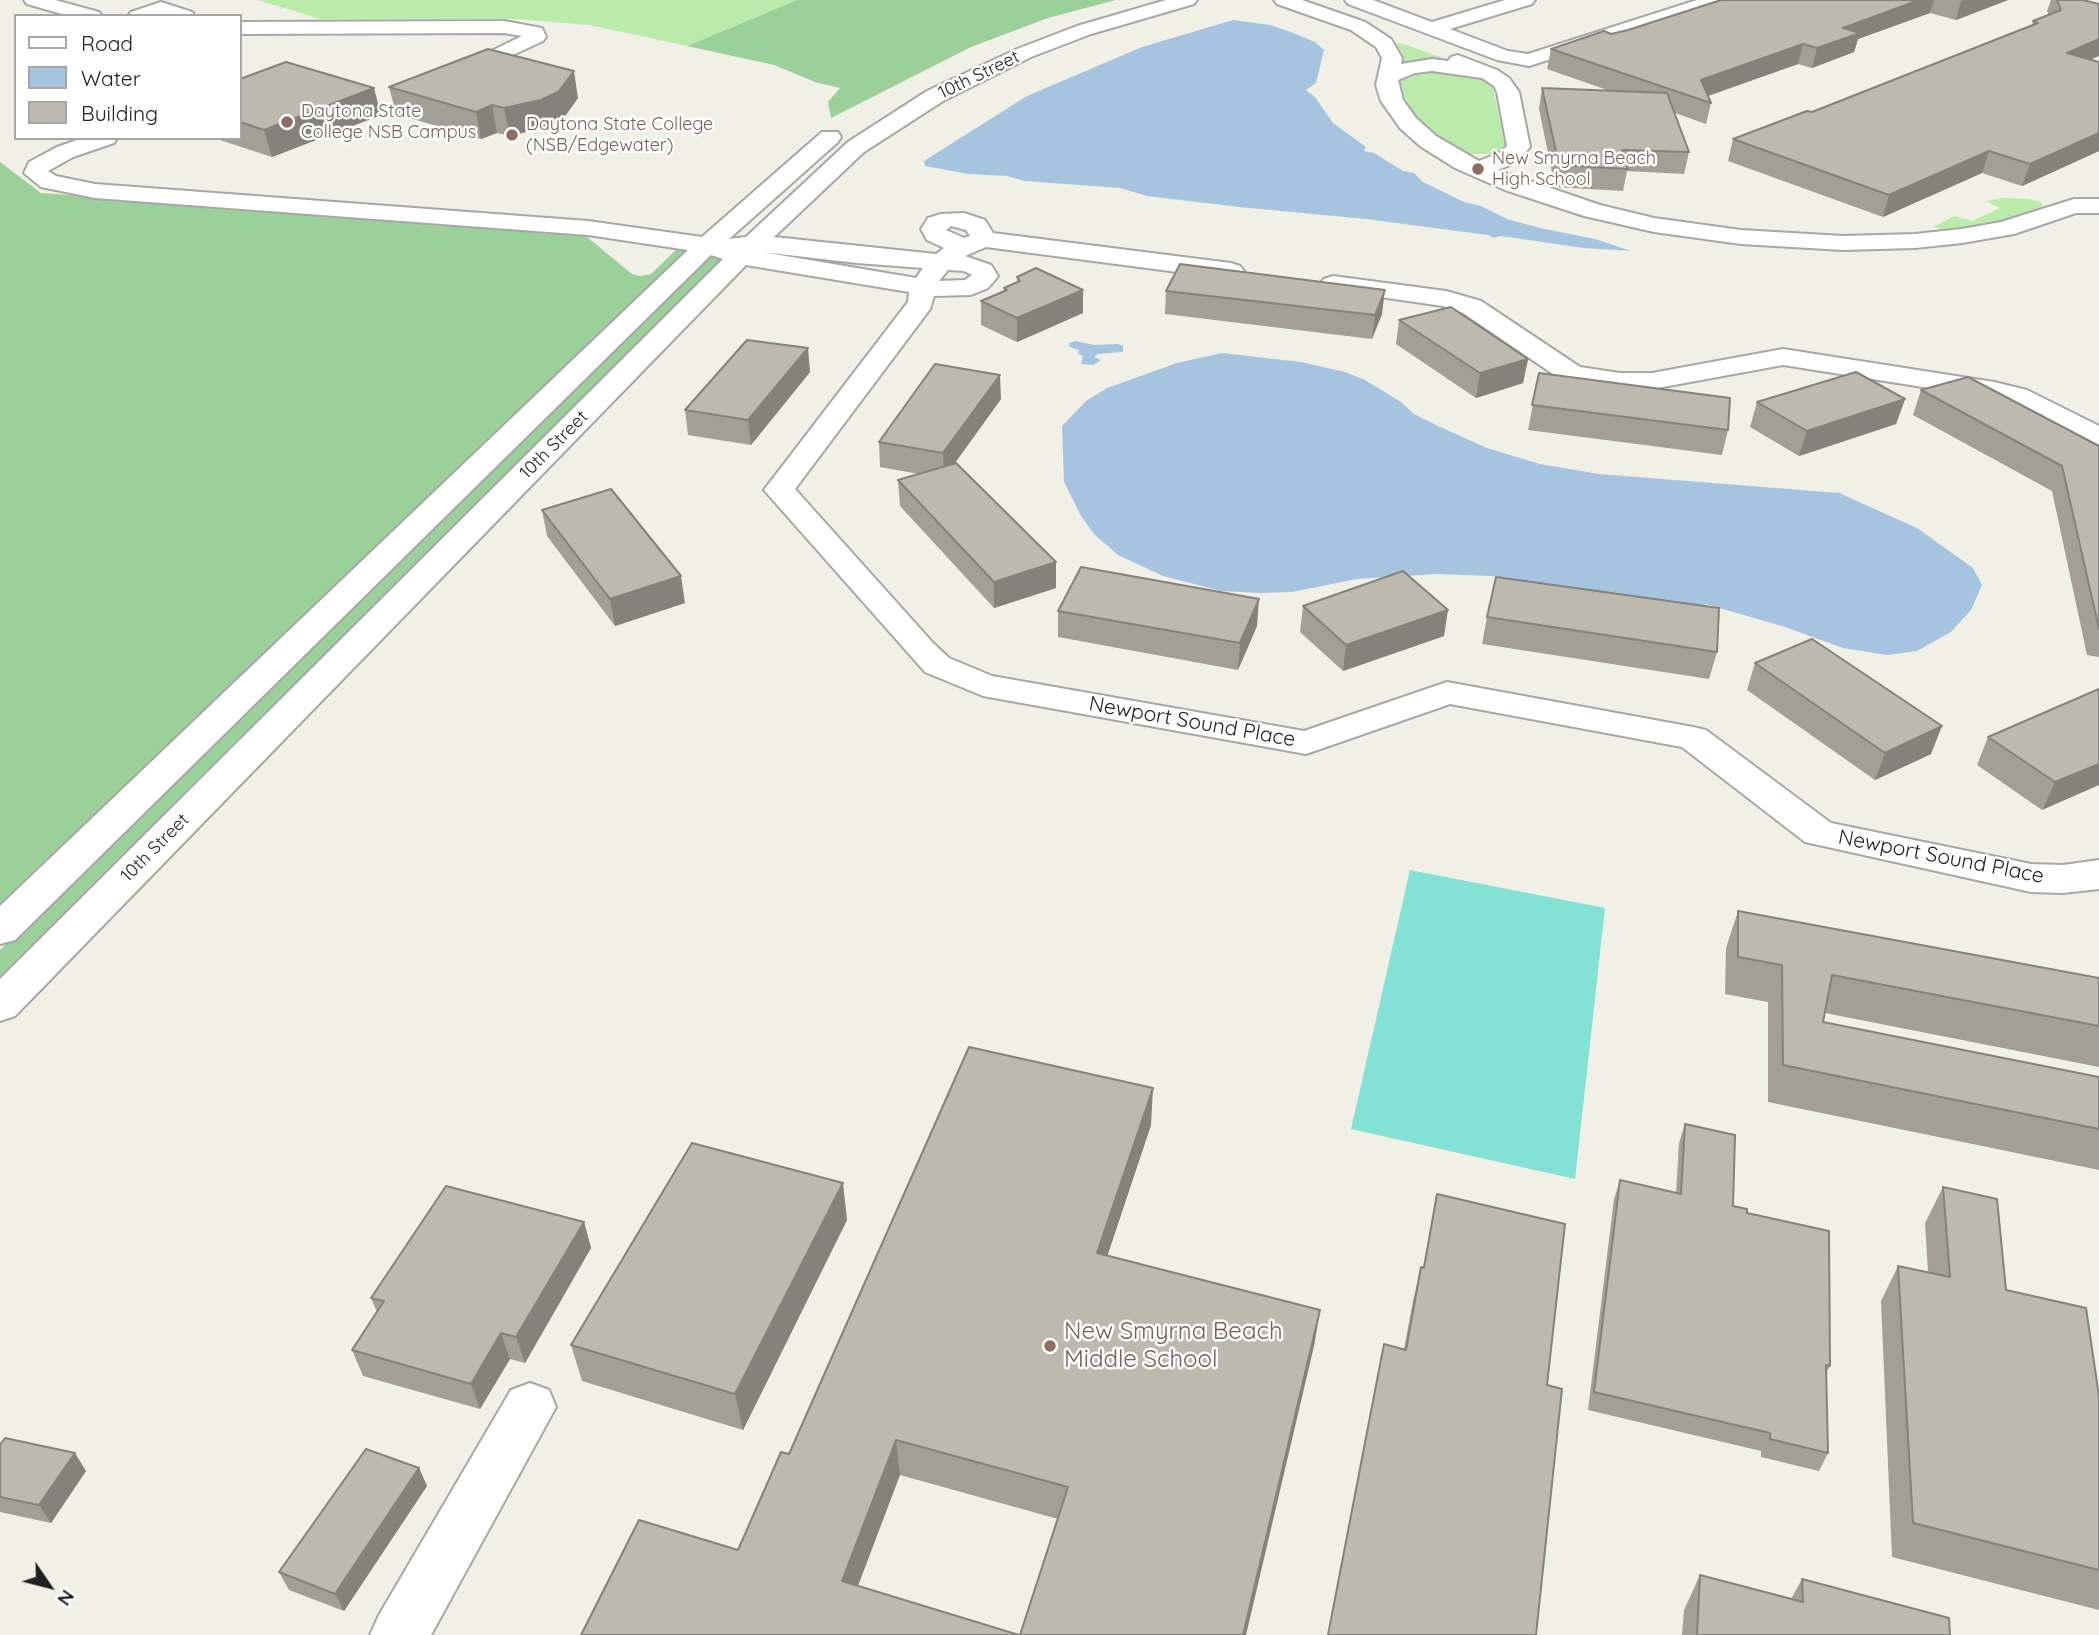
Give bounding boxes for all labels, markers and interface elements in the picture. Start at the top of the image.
legend [14,14,242,140]
text: Road [81,30,133,56]
street label: 10th Street [935,46,1023,104]
text: Water [81,65,141,91]
text: Building [81,100,158,126]
place label: Daytona State College NSB Campus [301,101,476,144]
marker: Daytona State College NSB Campus [279,114,295,130]
place label: Daytona State College (NSB/Edgewater) [526,114,713,156]
marker: Daytona State College (NSB/Edgewater) [504,127,520,143]
place label: New Smyrna Beach High School [1492,148,1656,190]
marker: New Smyrna Beach High School [1470,161,1486,177]
street label: 10th Street [515,406,593,484]
street label: Newport Sound Place [1087,691,1297,753]
street label: 10th Street [116,809,194,887]
street label: Newport Sound Place [1836,825,2046,889]
place label: New Smyrna Beach Middle School [1064,1318,1283,1374]
marker: New Smyrna Beach Middle School [1042,1338,1058,1354]
north arrow [14,1551,84,1621]
text: N [52,1585,80,1611]

